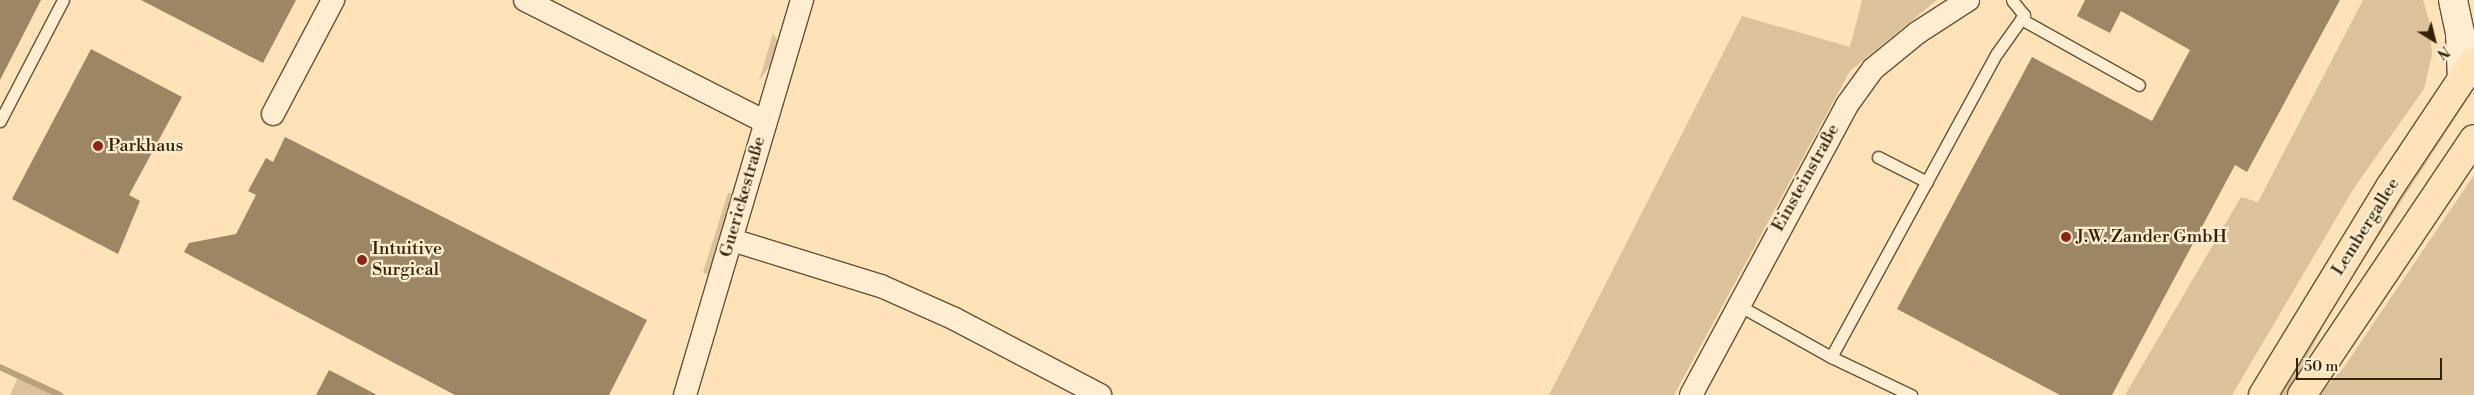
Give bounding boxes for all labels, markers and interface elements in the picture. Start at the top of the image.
north arrow [2409,15,2459,65]
text: N [2433,42,2453,63]
street label: Einsteinstraße [1768,120,1844,236]
street label: Guerickestraße [715,134,771,260]
place label: Parkhaus [108,135,183,157]
marker: Parkhaus [92,140,104,152]
street label: Lembergallee [2327,174,2405,280]
place label: J.W. Zander GmbH [2076,226,2227,248]
marker: J.W. Zander GmbH [2060,231,2072,243]
place label: Intuitive Surgical [372,239,442,282]
marker: Intuitive Surgical [356,254,368,266]
scale bar [2299,348,2445,380]
text: 50 m [2304,357,2338,376]

